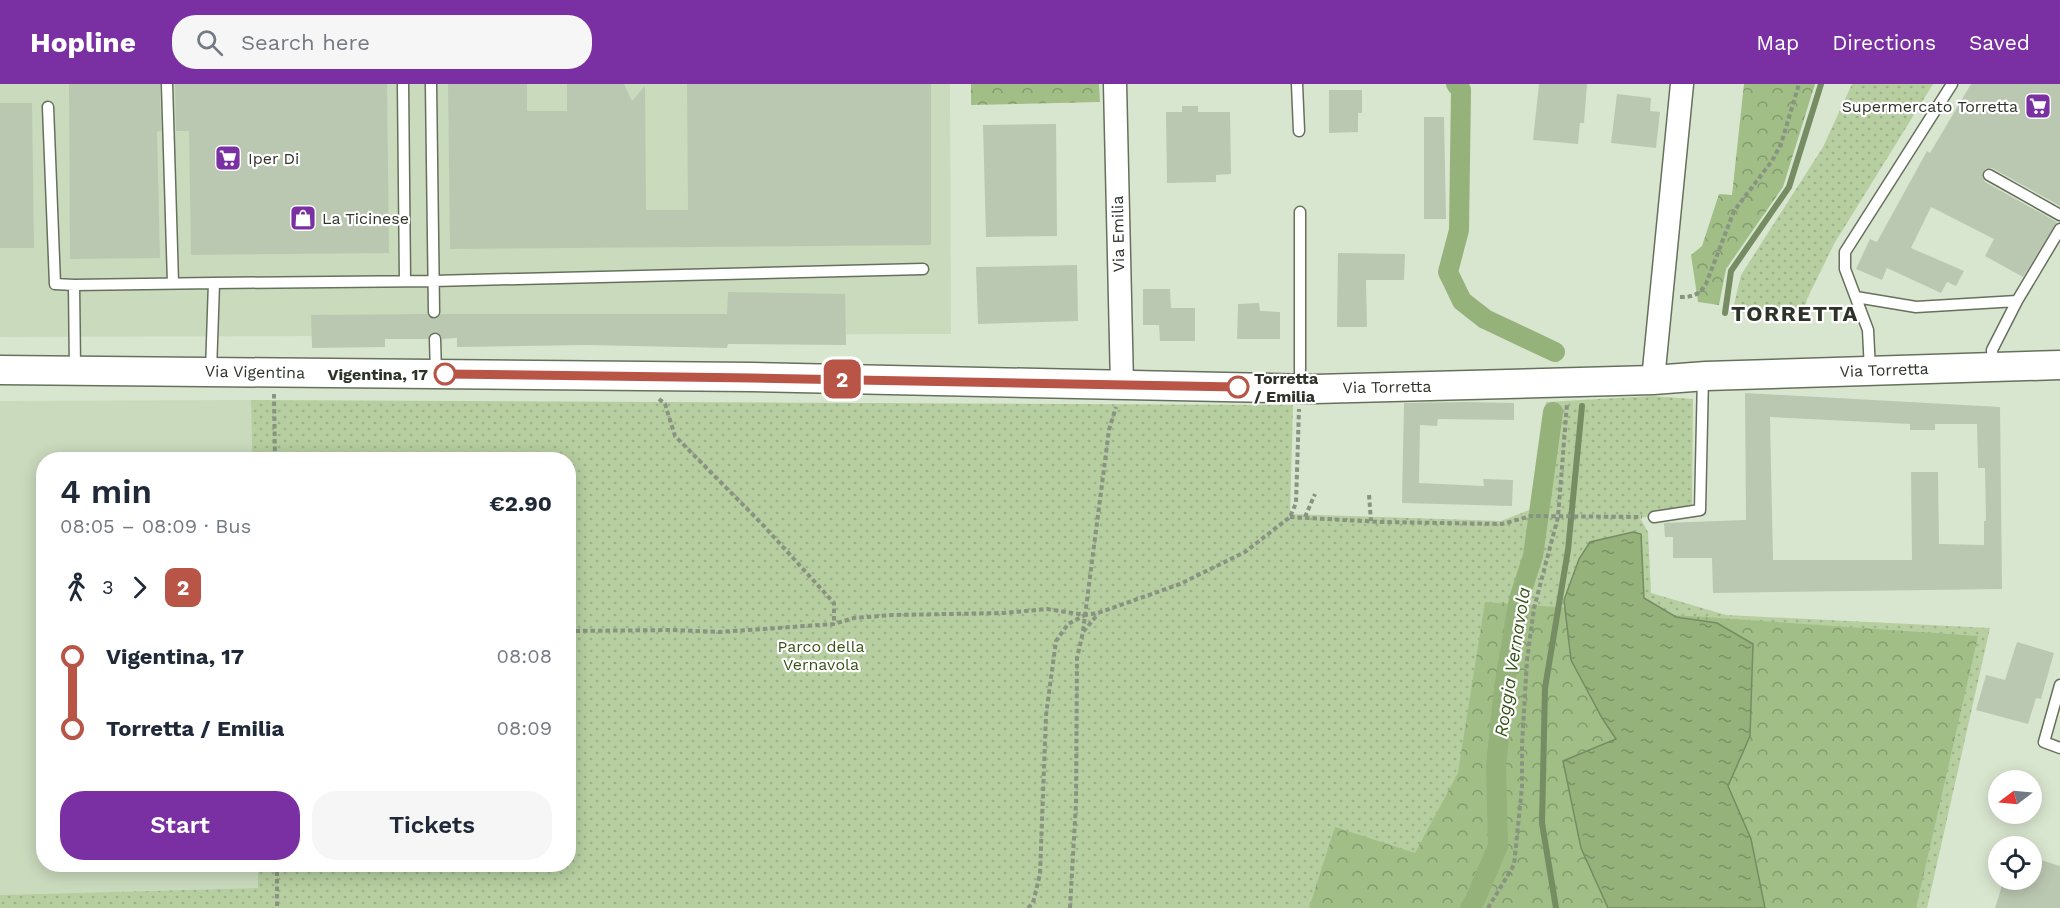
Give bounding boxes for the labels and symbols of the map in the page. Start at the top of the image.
supermarket icon: Supermercato Torretta [2023,91,2053,121]
place label: Supermercato Torretta [1842,97,2018,116]
supermarket icon: Iper Di [213,143,243,173]
place label: Iper Di [248,149,299,168]
street label: Via Emilia [1108,195,1128,273]
shop icon: La Ticinese [288,203,318,233]
place label: La Ticinese [322,209,409,228]
district label: TORRETTA [1731,301,1859,326]
street label: Via Torretta [1839,359,1929,381]
line badge: 2 [822,360,862,398]
street label: Via Vigentina [205,362,305,382]
marker: Vigentina, 17 [434,363,456,385]
place label: Vigentina, 17 [327,365,428,384]
place label: Torretta / Emilia [1254,369,1319,406]
marker: Torretta / Emilia [1227,376,1249,398]
street label: Via Torretta [1342,377,1432,397]
water label: Roggia Vernavola [1490,586,1534,738]
park label: Parco della Vernavola [777,637,865,674]
north arrow [1988,770,2042,824]

